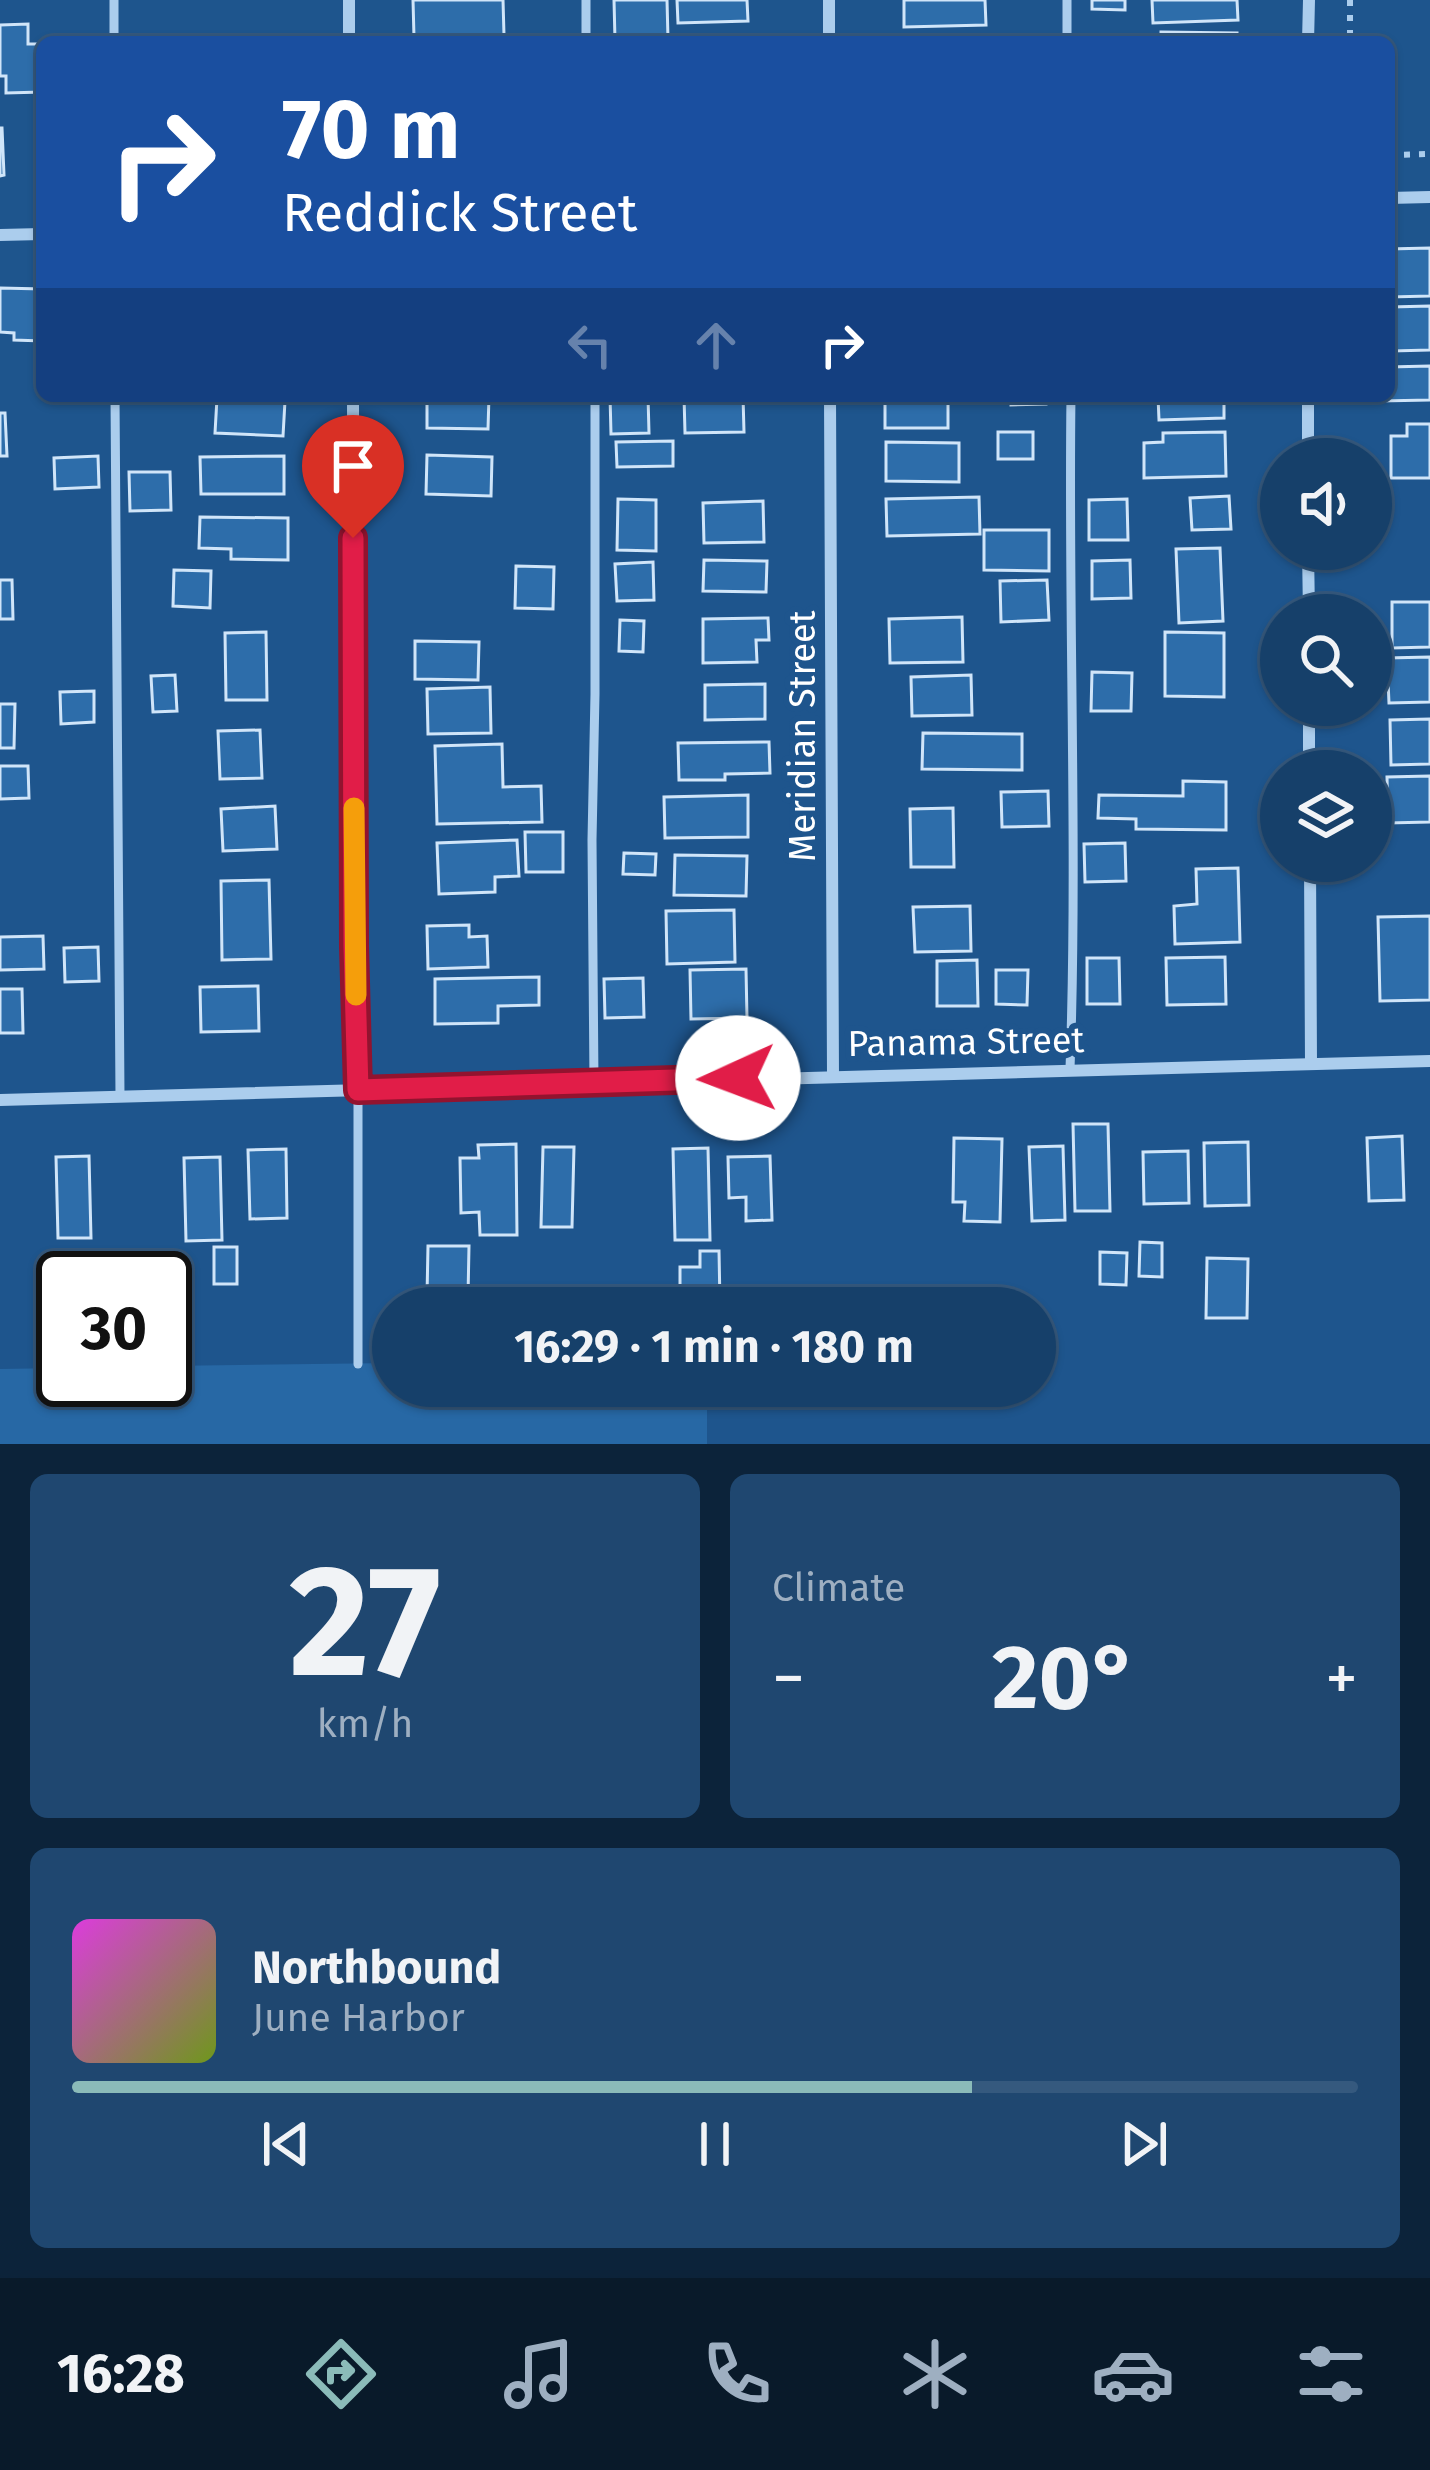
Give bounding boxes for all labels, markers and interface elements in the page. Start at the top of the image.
text: 70 m [282,79,460,180]
icon: right [84,84,240,240]
text: Reddick Street [282,181,637,245]
icon: left [557,312,623,378]
icon: ahead [683,312,749,378]
icon: right [809,312,875,378]
pin [302,415,404,538]
icon: arrive [320,433,386,499]
map controls [1260,438,1392,882]
button: sound [1260,438,1392,570]
button: search [1260,594,1392,726]
street label: Meridian Street [781,610,825,862]
button: layers [1260,750,1392,882]
position arrow [675,1015,801,1141]
street label: Panama Street [847,1018,1085,1066]
speed limit sign: 30 [36,1251,192,1407]
text: 16:29 · 1 min · 180 m [514,1320,914,1374]
text: 27 [289,1529,441,1716]
text: Climate [772,1565,905,1611]
text: 20° [992,1624,1138,1732]
text: − [772,1639,805,1718]
text: + [1325,1639,1358,1718]
text: km/h [317,1701,413,1747]
text: Northbound [252,1941,501,1995]
text: June Harbor [252,1995,465,2041]
icon: previous [253,2111,319,2177]
icon: pause [682,2111,748,2177]
icon: next [1111,2111,1177,2177]
icon: directions [299,2332,383,2416]
icon: music [497,2332,581,2416]
icon: phone [695,2332,779,2416]
icon: climate [893,2332,977,2416]
icon: car [1091,2332,1175,2416]
icon: filters [1289,2332,1373,2416]
text: 16:28 [57,2342,185,2406]

